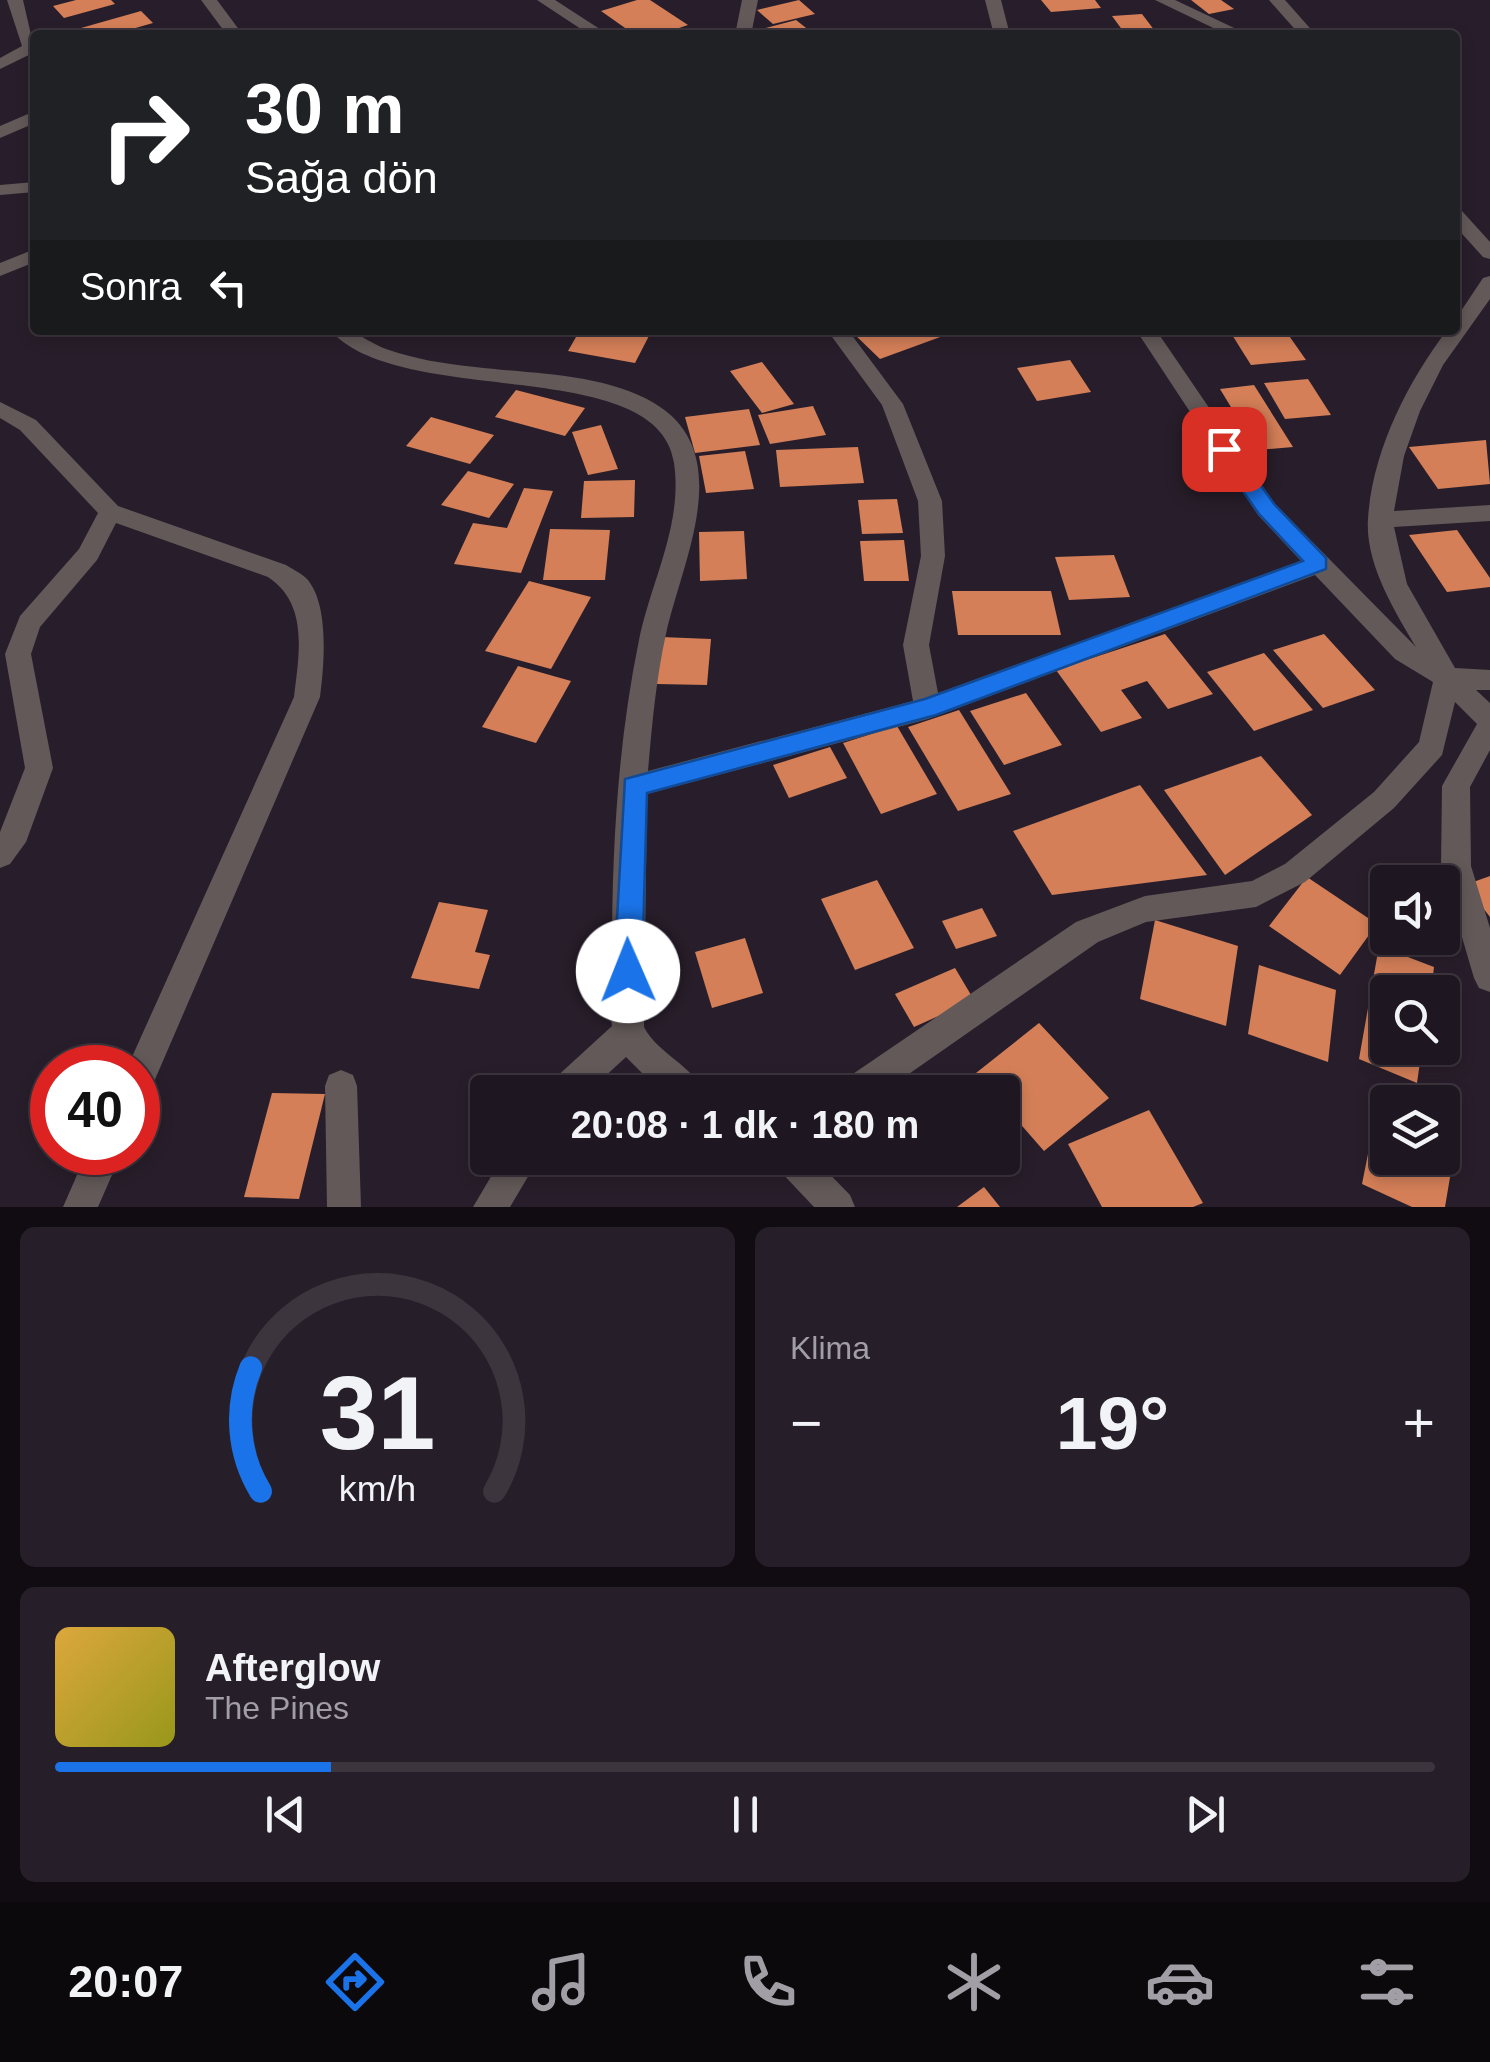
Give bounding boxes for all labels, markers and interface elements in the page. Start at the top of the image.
icon: right [80,70,210,200]
text: 30 m [245,70,405,148]
text: Sağa dön [245,152,438,203]
icon: left [201,260,256,315]
text: Sonra [80,266,181,308]
pin [1182,407,1267,492]
icon: arrive [1197,422,1252,477]
map controls [1370,865,1460,1175]
button: sound [1370,865,1460,955]
position arrow [576,919,680,1023]
button: search [1370,975,1460,1065]
speed limit sign: 40 [30,1045,160,1175]
button: layers [1370,1085,1460,1175]
text: 20:08 · 1 dk · 180 m [571,1104,919,1146]
text: Klima [790,1330,870,1366]
text: 31 [320,1355,435,1471]
text: 19° [1056,1381,1169,1465]
text: − [790,1392,822,1454]
text: + [1403,1392,1435,1454]
text: km/h [339,1469,416,1509]
text: Afterglow [205,1647,380,1689]
text: The Pines [205,1690,349,1726]
icon: previous [258,1787,313,1842]
icon: pause [718,1787,773,1842]
icon: next [1178,1787,1233,1842]
icon: directions [320,1947,390,2017]
icon: music [526,1947,596,2017]
icon: phone [733,1947,803,2017]
icon: climate [939,1947,1009,2017]
icon: car [1145,1947,1215,2017]
icon: filters [1352,1947,1422,2017]
text: 20:07 [68,1956,183,2007]

